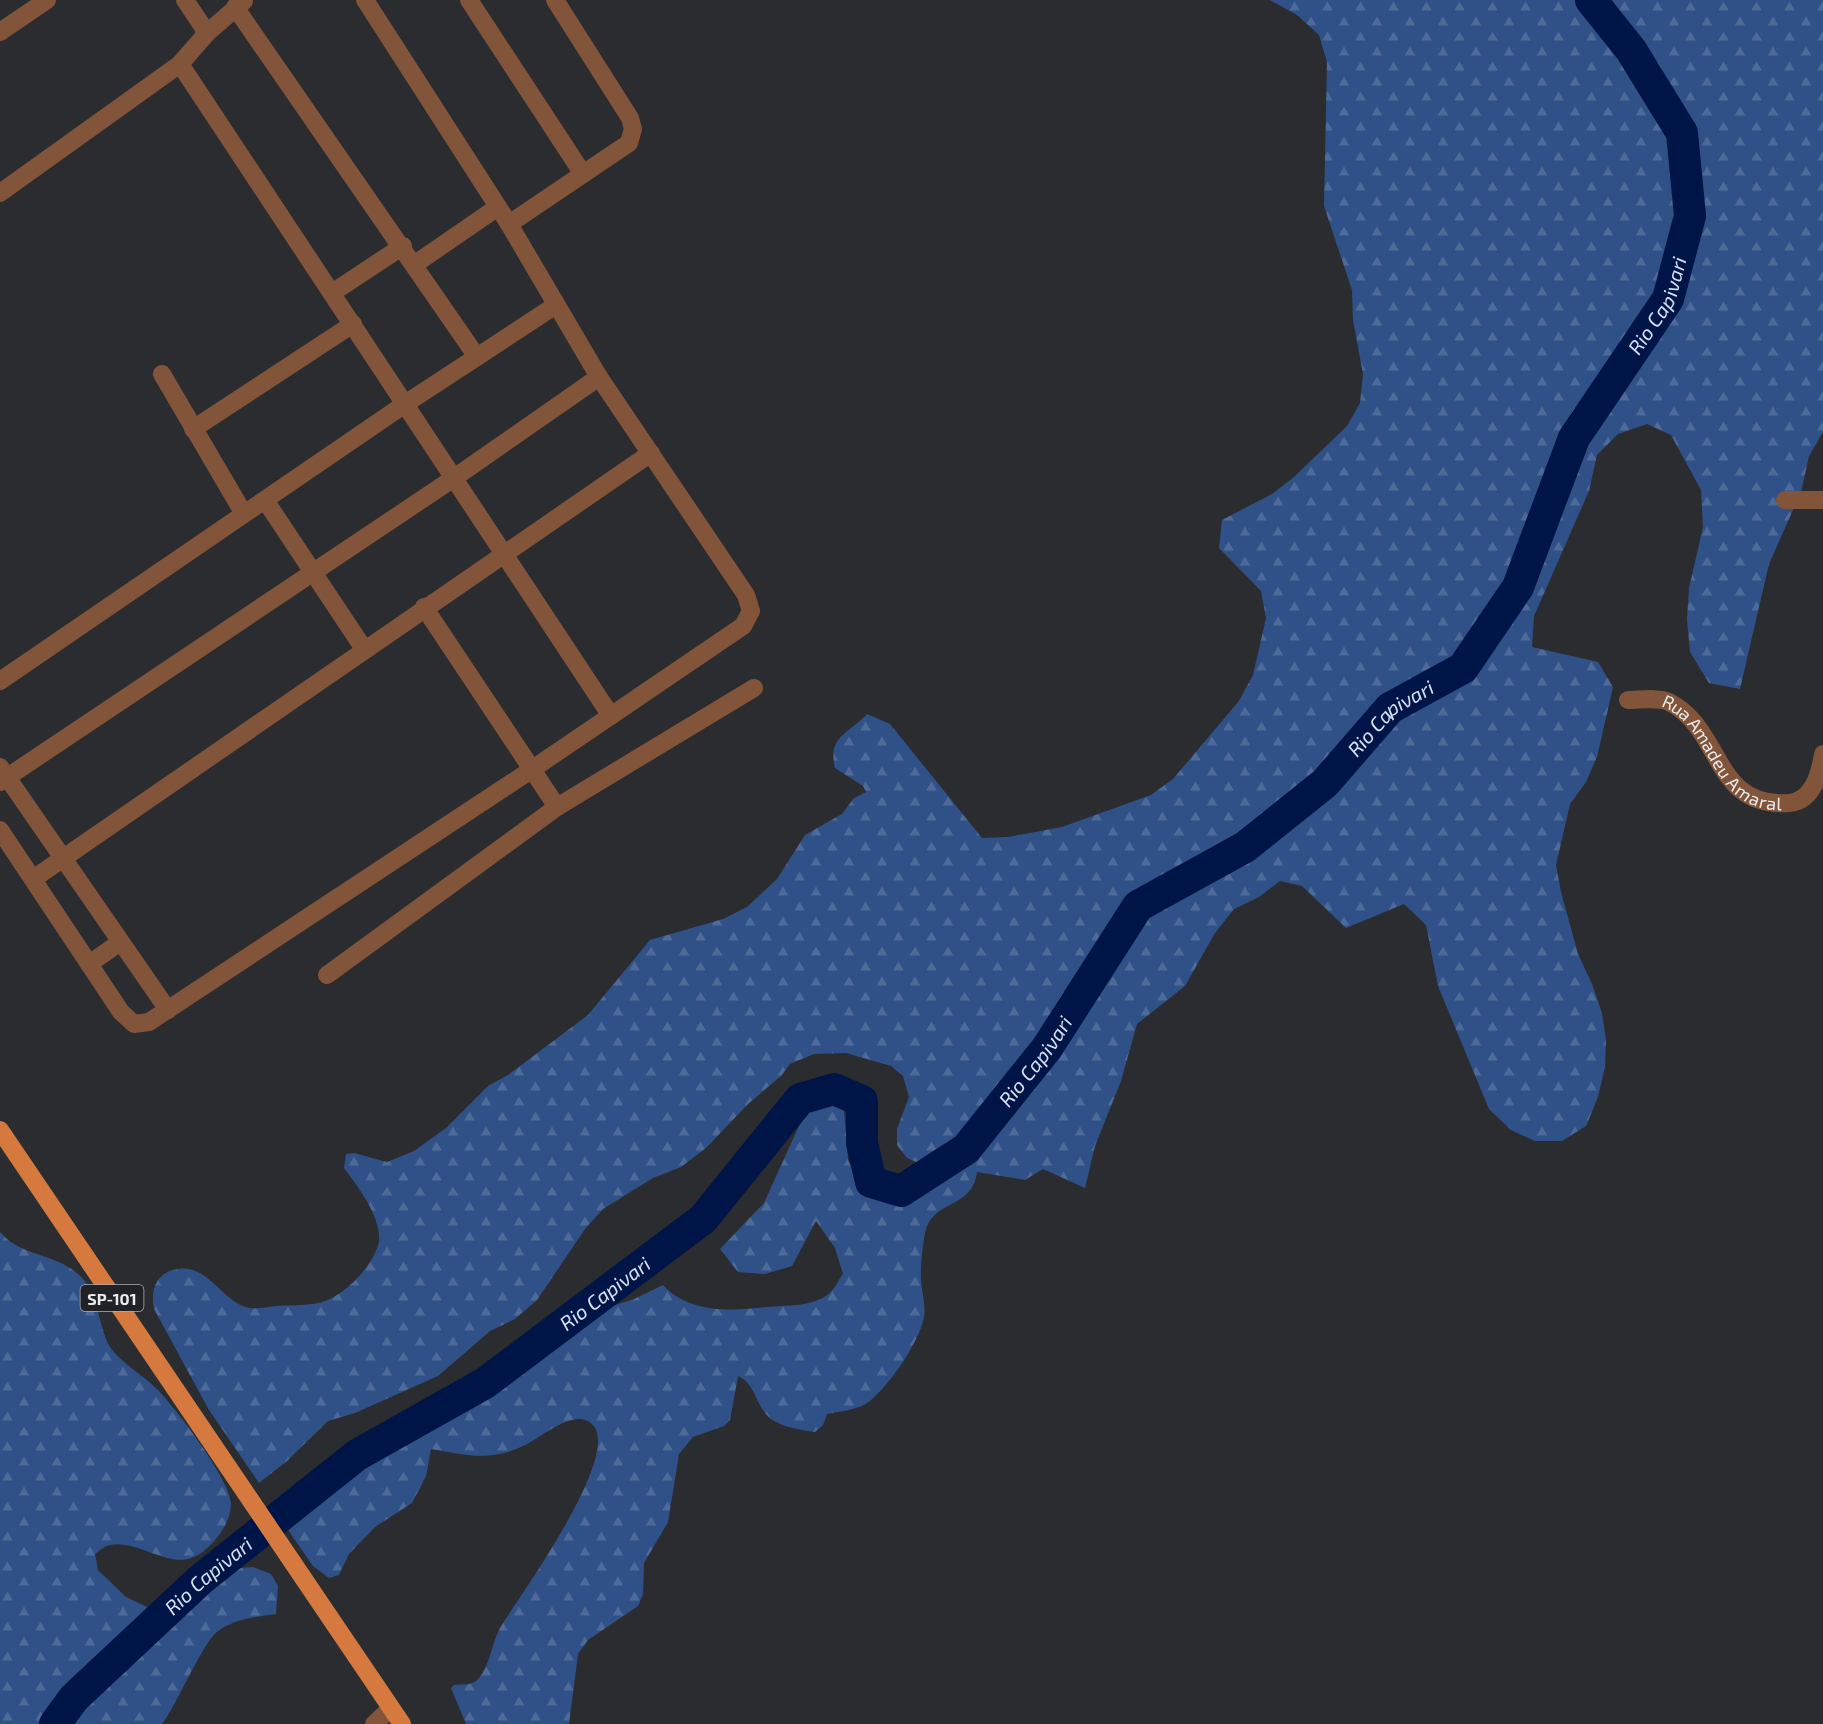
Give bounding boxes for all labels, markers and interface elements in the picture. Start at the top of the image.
water label: Rio Capivari [1622,254,1691,359]
water label: Rio Capivari [1342,675,1437,761]
street label: Rua Amadeu Amaral [1659,690,1783,814]
water label: Rio Capivari [993,1011,1077,1111]
water label: Rio Capivari [555,1251,655,1335]
road number: SP-101 [80,1285,144,1311]
water label: Rio Capivari [159,1531,257,1619]

